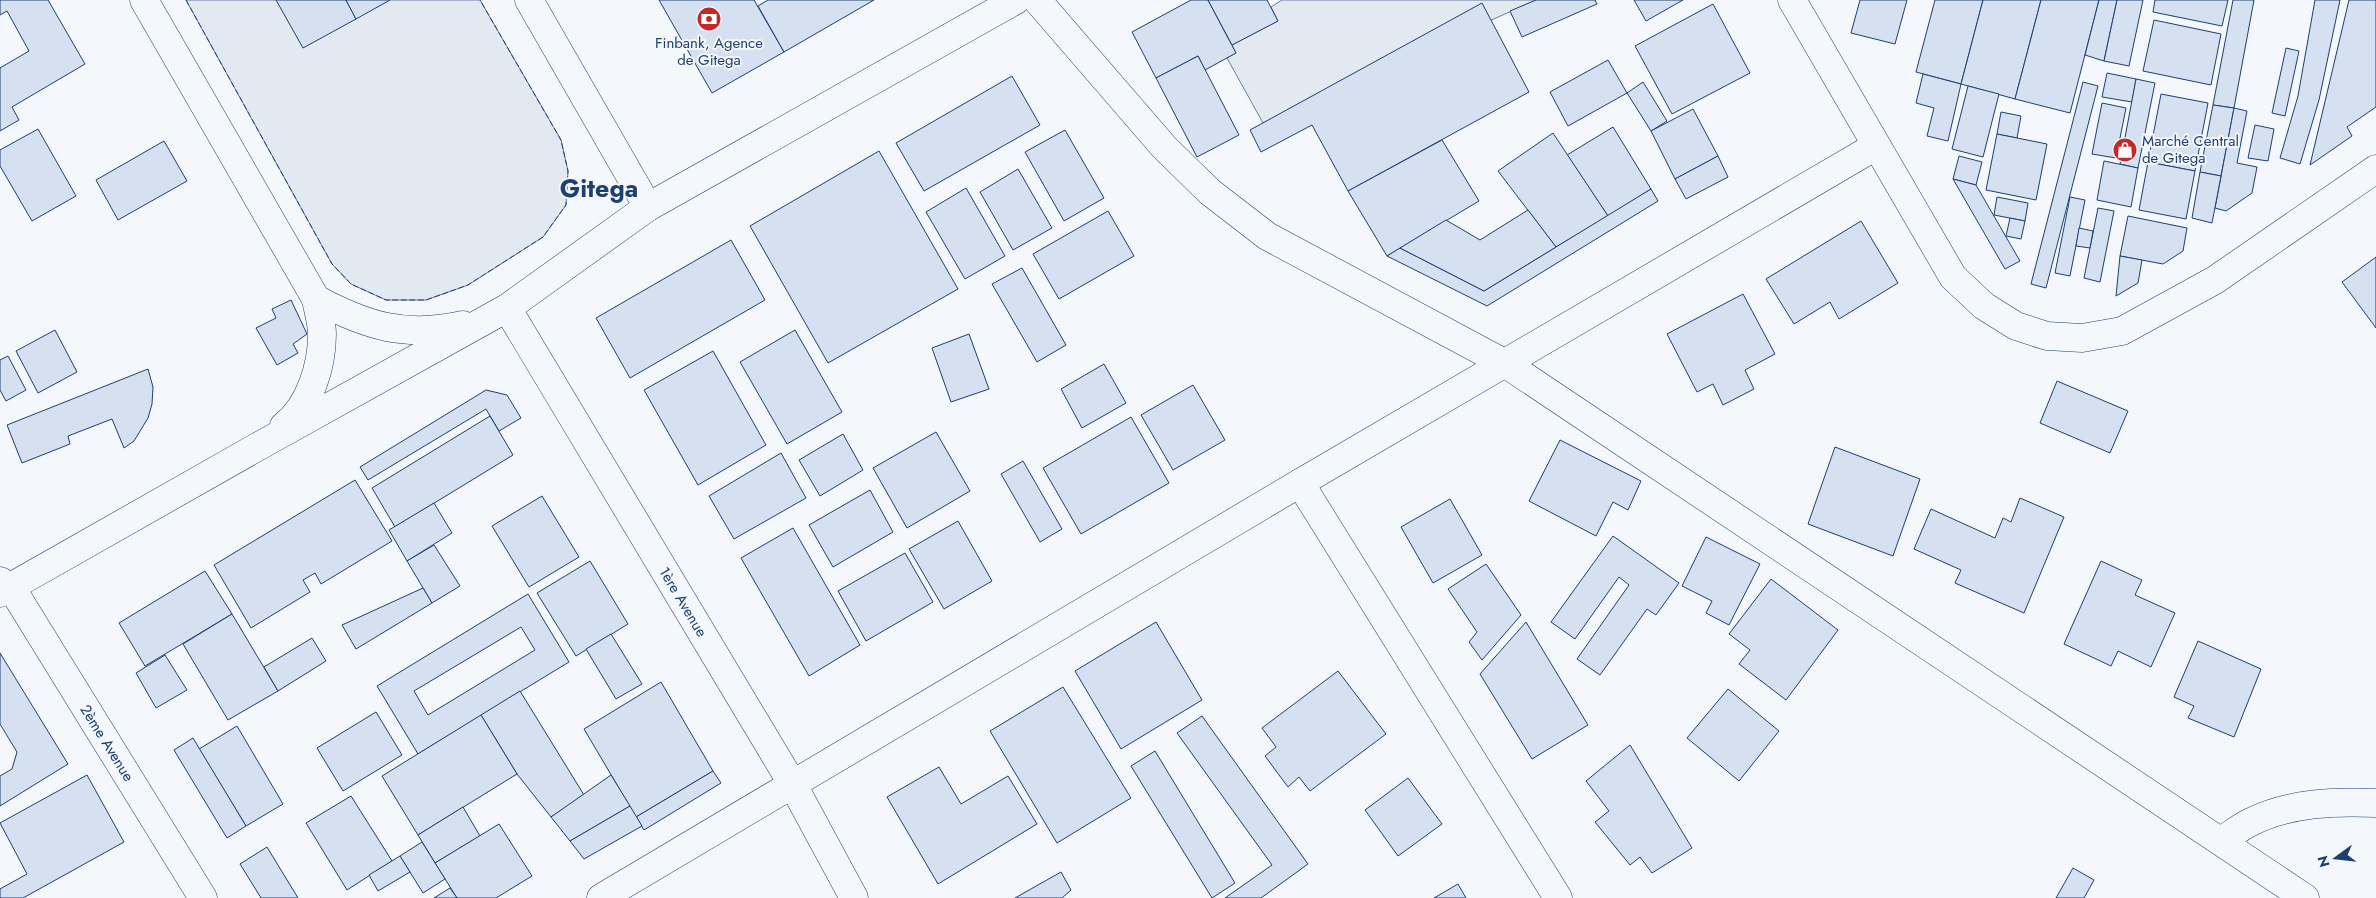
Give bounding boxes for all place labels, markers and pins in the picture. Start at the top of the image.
bank icon: Finbank, Agence de Gitega [696,6,722,32]
place label: Finbank, Agence de Gitega [655,32,763,71]
place label: Marché Central de Gitega [2142,130,2239,169]
shop icon: Marché Central de Gitega [2112,137,2138,163]

